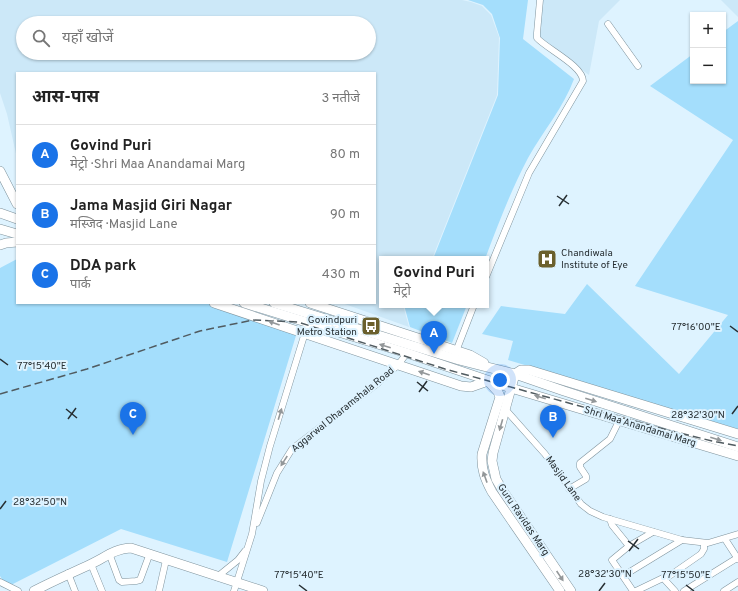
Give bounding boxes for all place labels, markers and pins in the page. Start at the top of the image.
place label: Chandiwala Institute of Eye [561,247,628,272]
hospital icon: Chandiwala Institute of Eye [536,248,558,270]
place label: Govindpuri Metro Station [297,314,357,339]
bus stop icon: Govindpuri Metro Station [360,315,382,337]
pin: A [421,321,447,354]
pin: C [120,402,146,435]
pin: B [540,405,566,438]

